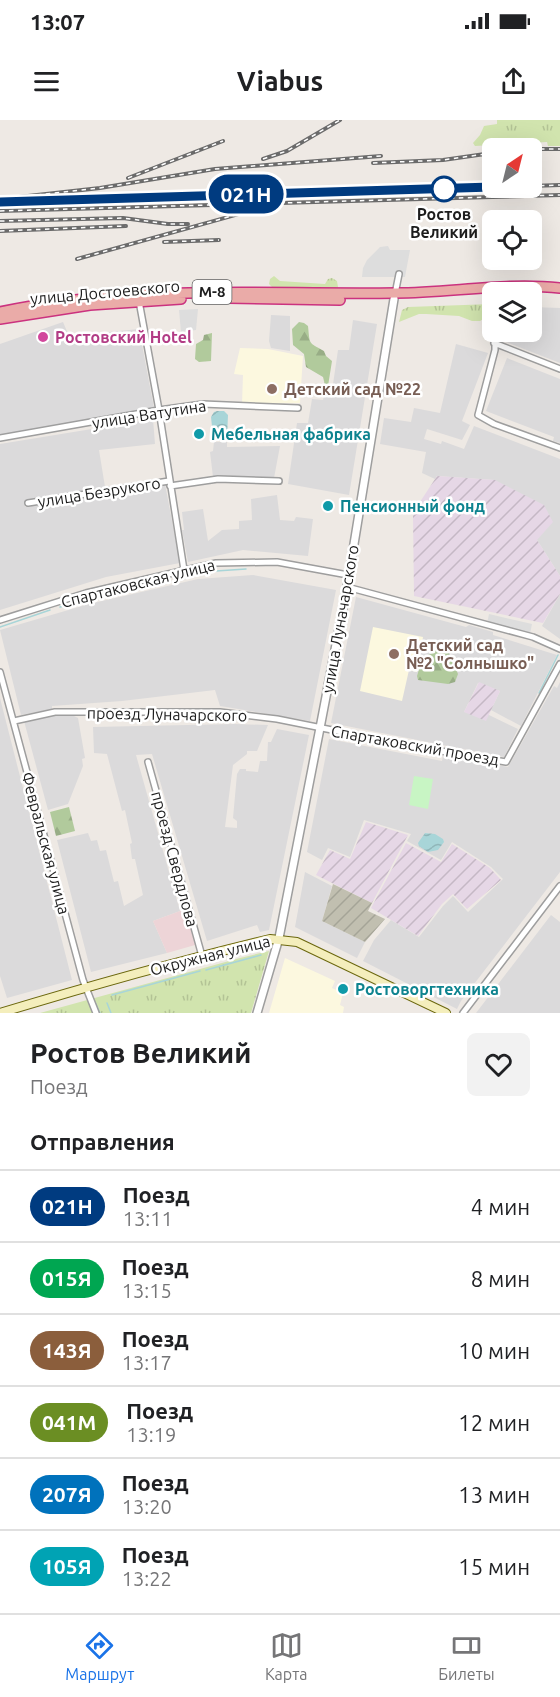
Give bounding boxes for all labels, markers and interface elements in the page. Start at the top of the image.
text: 13:07 [30,9,85,34]
icon: menu [30,65,63,98]
icon: share [497,65,530,98]
text: Viabus [237,66,323,96]
north arrow [482,138,542,198]
map controls [482,138,542,342]
line badge: 021Н [204,174,288,214]
marker: Ростов Великий [431,176,457,202]
text: 021Н [221,182,271,206]
place label: Ростов Великий [410,205,478,241]
button: locate [482,210,542,270]
street label: улица Достоевского [29,276,181,308]
road number: М-8 [192,280,232,304]
button: layers [482,282,542,342]
place label: Ростовский Hotel [55,328,192,346]
marker: Ростовский Hotel [36,330,50,344]
place label: Детский сад №22 [284,380,421,398]
marker: Детский сад №22 [265,382,279,396]
street label: улица Ватутина [91,396,207,432]
place label: Мебельная фабрика [211,425,371,443]
marker: Мебельная фабрика [192,427,206,441]
street label: улица Безрукого [36,473,162,511]
place label: Пенсионный фонд [340,497,485,515]
marker: Пенсионный фонд [321,499,335,513]
street label: улица Луначарского [318,543,362,695]
street label: Спартаковская улица [59,555,217,611]
place label: Детский сад №2 "Солнышко" [406,636,534,672]
marker: Детский сад №2 "Солнышко" [387,647,401,661]
street label: проезд Луначарского [87,704,247,724]
street label: Спартаковский проезд [330,721,500,769]
street label: Февральская улица [18,770,74,916]
street label: проезд Свердлова [148,789,202,929]
street label: Окружная улица [148,931,272,979]
place label: Ростоворгтехника [355,980,499,998]
marker: Ростоворгтехника [336,982,350,996]
button: heart [467,1033,530,1096]
text: Ростов Великий [30,1037,251,1068]
text: Поезд [30,1075,88,1098]
text: Отправления [30,1129,175,1154]
text: Поезд [123,1182,190,1207]
text: 021Н [42,1194,93,1218]
text: 4 мин [471,1194,530,1219]
text: 13:11 [123,1207,173,1230]
text: Поезд [122,1254,189,1279]
text: 015Я [42,1266,92,1290]
text: 8 мин [471,1266,530,1291]
text: 13:15 [122,1279,172,1302]
text: Поезд [122,1326,189,1351]
text: 143Я [42,1338,92,1362]
text: 10 мин [458,1338,530,1363]
text: 13:17 [122,1351,172,1374]
text: Поезд [126,1398,193,1423]
text: 041М [42,1410,96,1434]
text: 12 мин [458,1410,530,1435]
text: 13:19 [126,1423,176,1446]
text: Поезд [122,1470,189,1495]
text: 207Я [42,1482,92,1506]
text: 13 мин [458,1482,530,1507]
text: 13:20 [122,1495,172,1518]
text: Поезд [122,1542,189,1567]
text: 105Я [42,1554,92,1578]
text: 15 мин [458,1554,530,1579]
text: 13:22 [122,1567,172,1590]
tab: Маршрут [65,1629,134,1683]
tab: Карта [265,1629,308,1683]
tab: Билеты [438,1629,495,1683]

